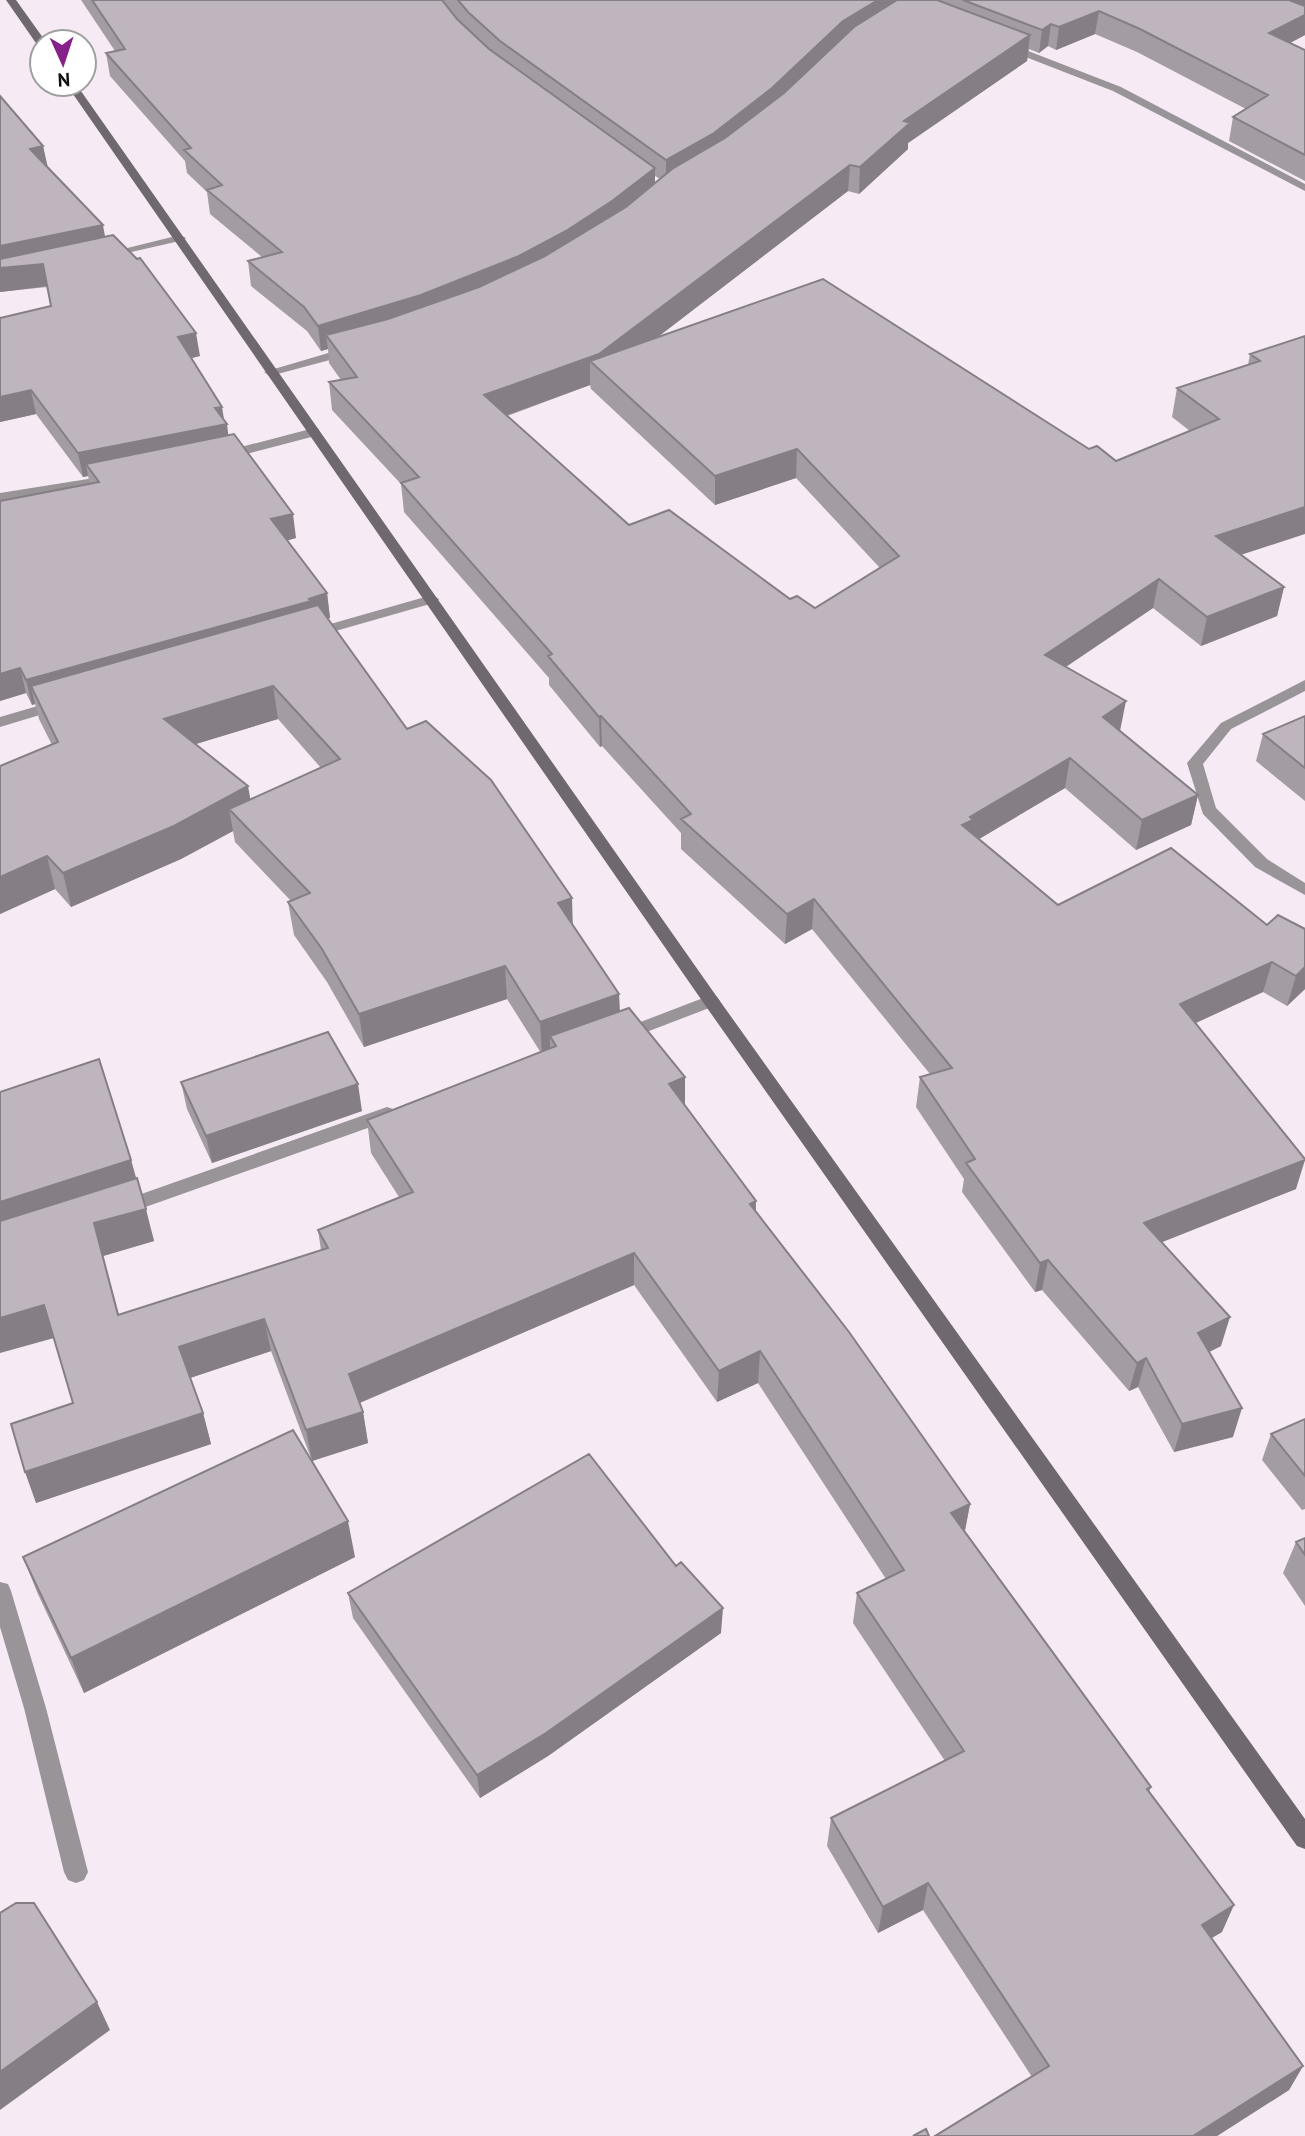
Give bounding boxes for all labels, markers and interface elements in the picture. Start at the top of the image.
north arrow [28,28,98,98]
text: N [57,68,71,92]

